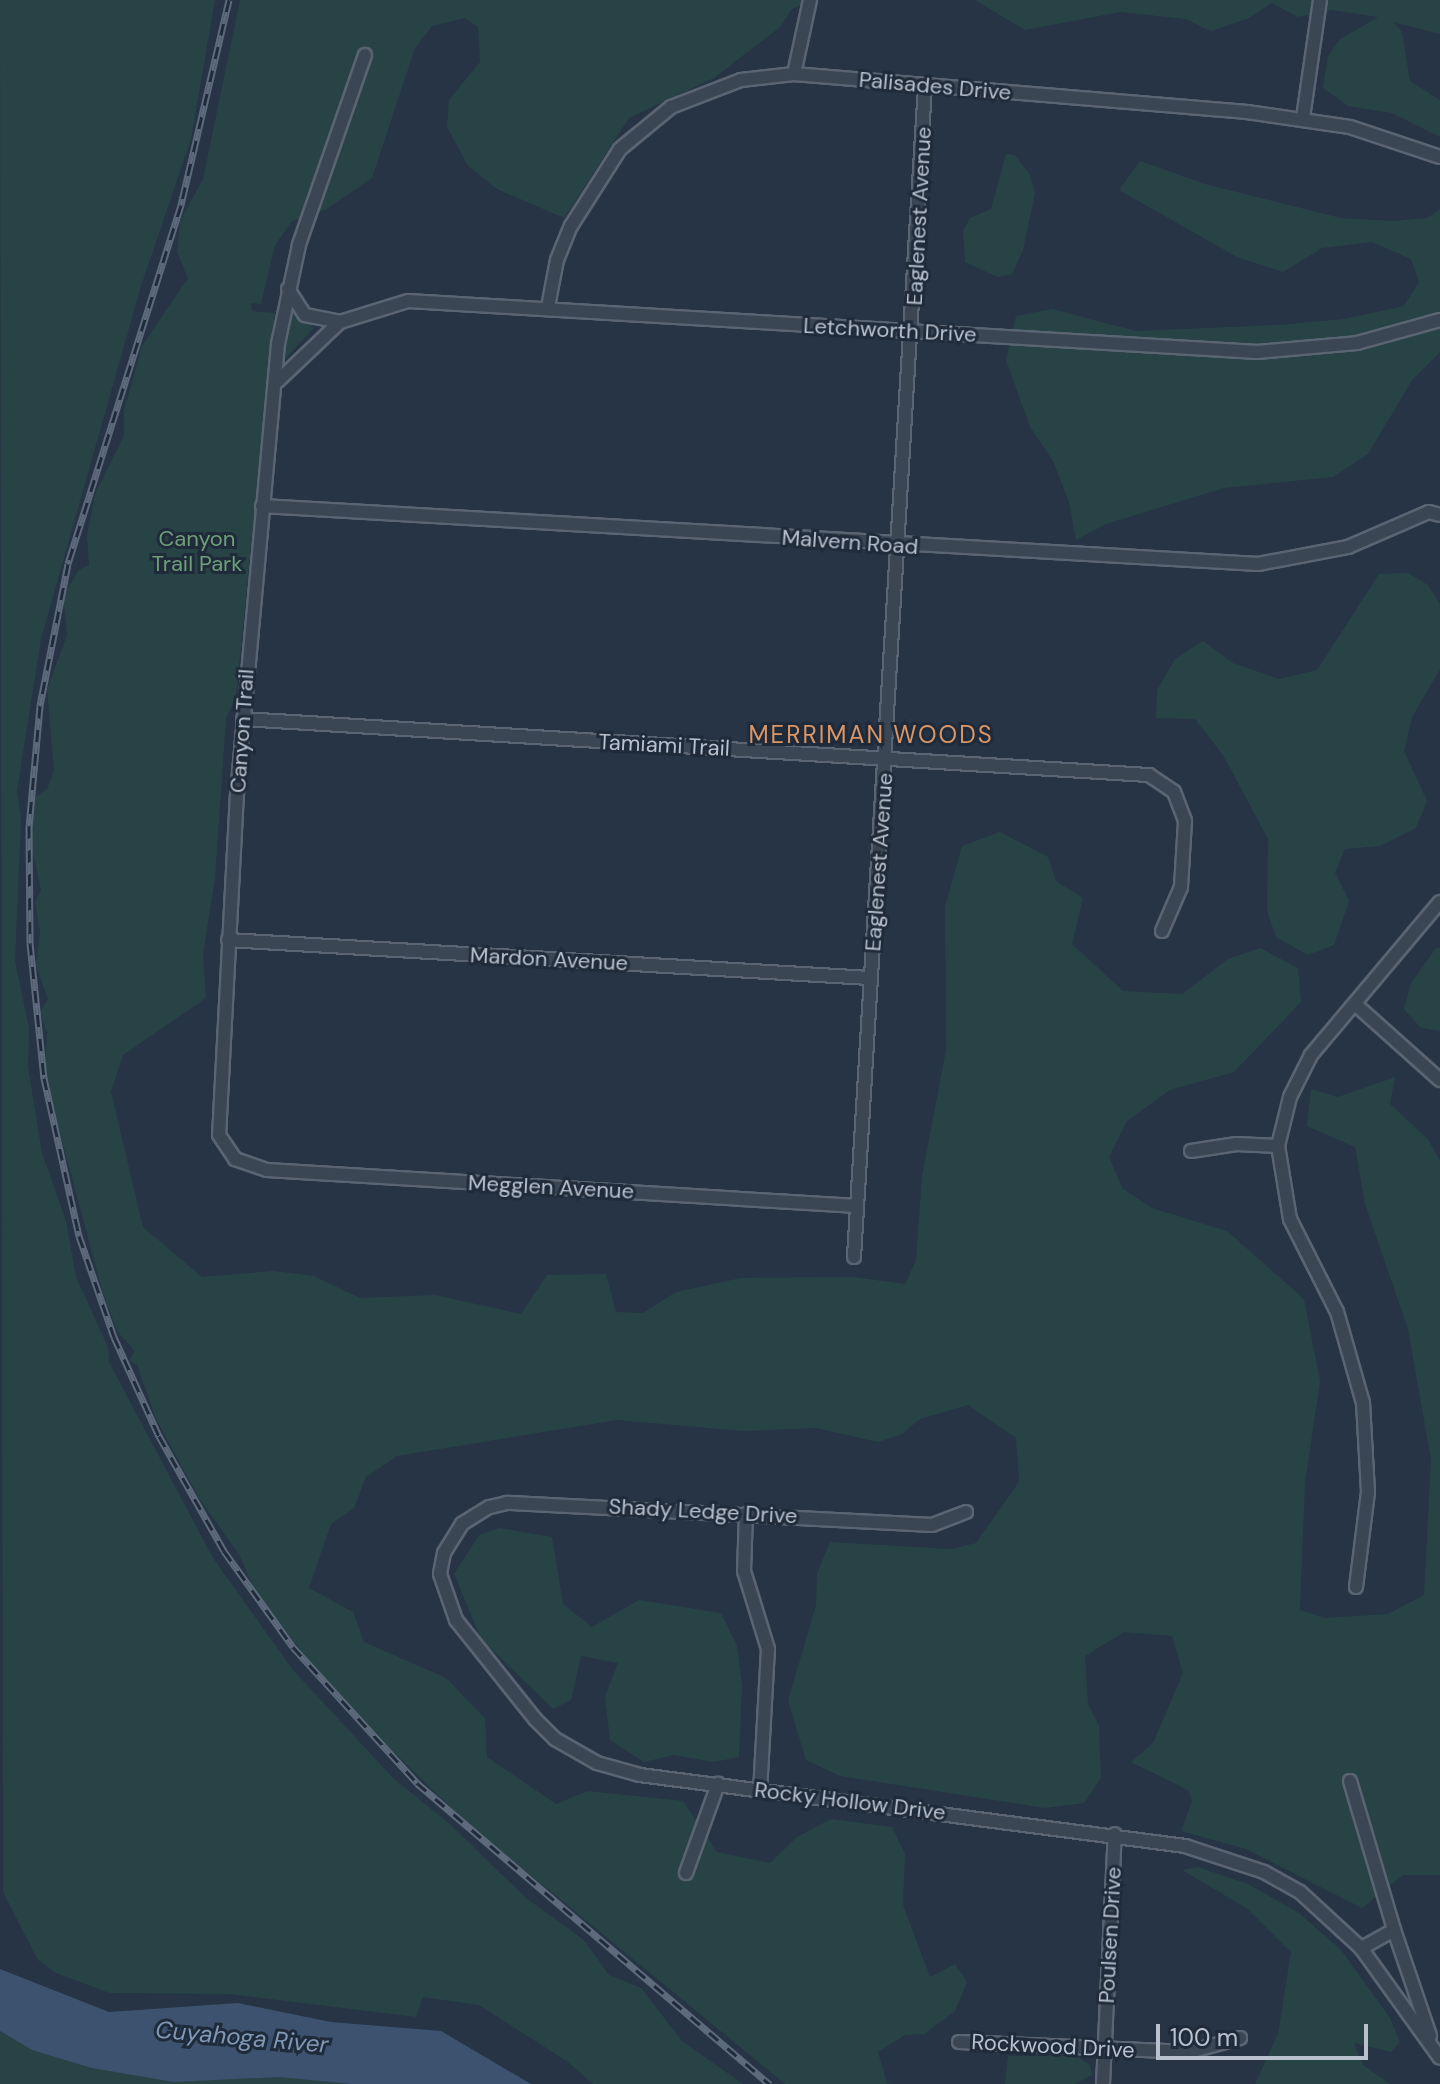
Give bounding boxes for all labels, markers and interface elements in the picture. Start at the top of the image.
street label: Palisades Drive [858,66,1012,106]
street label: Eaglenest Avenue [901,126,937,306]
street label: Letchworth Drive [803,312,977,348]
street label: Malvern Road [781,524,919,560]
park label: Canyon Trail Park [152,525,242,576]
street label: Canyon Trail [225,668,259,794]
district label: MERRIMAN WOODS [748,721,994,749]
street label: Tamiami Trail [598,728,730,762]
street label: Eaglenest Avenue [860,772,898,952]
street label: Mardon Avenue [469,942,629,976]
street label: Megglen Avenue [467,1169,635,1205]
street label: Shady Ledge Drive [608,1493,798,1529]
street label: Rocky Hollow Drive [753,1776,947,1826]
street label: Poulsen Drive [1093,1866,1127,2004]
scale bar [1160,2008,1372,2058]
water label: Cuyahoga River [154,2015,330,2059]
text: 100 m [1170,2022,1238,2053]
street label: Rockwood Drive [971,2029,1135,2063]

